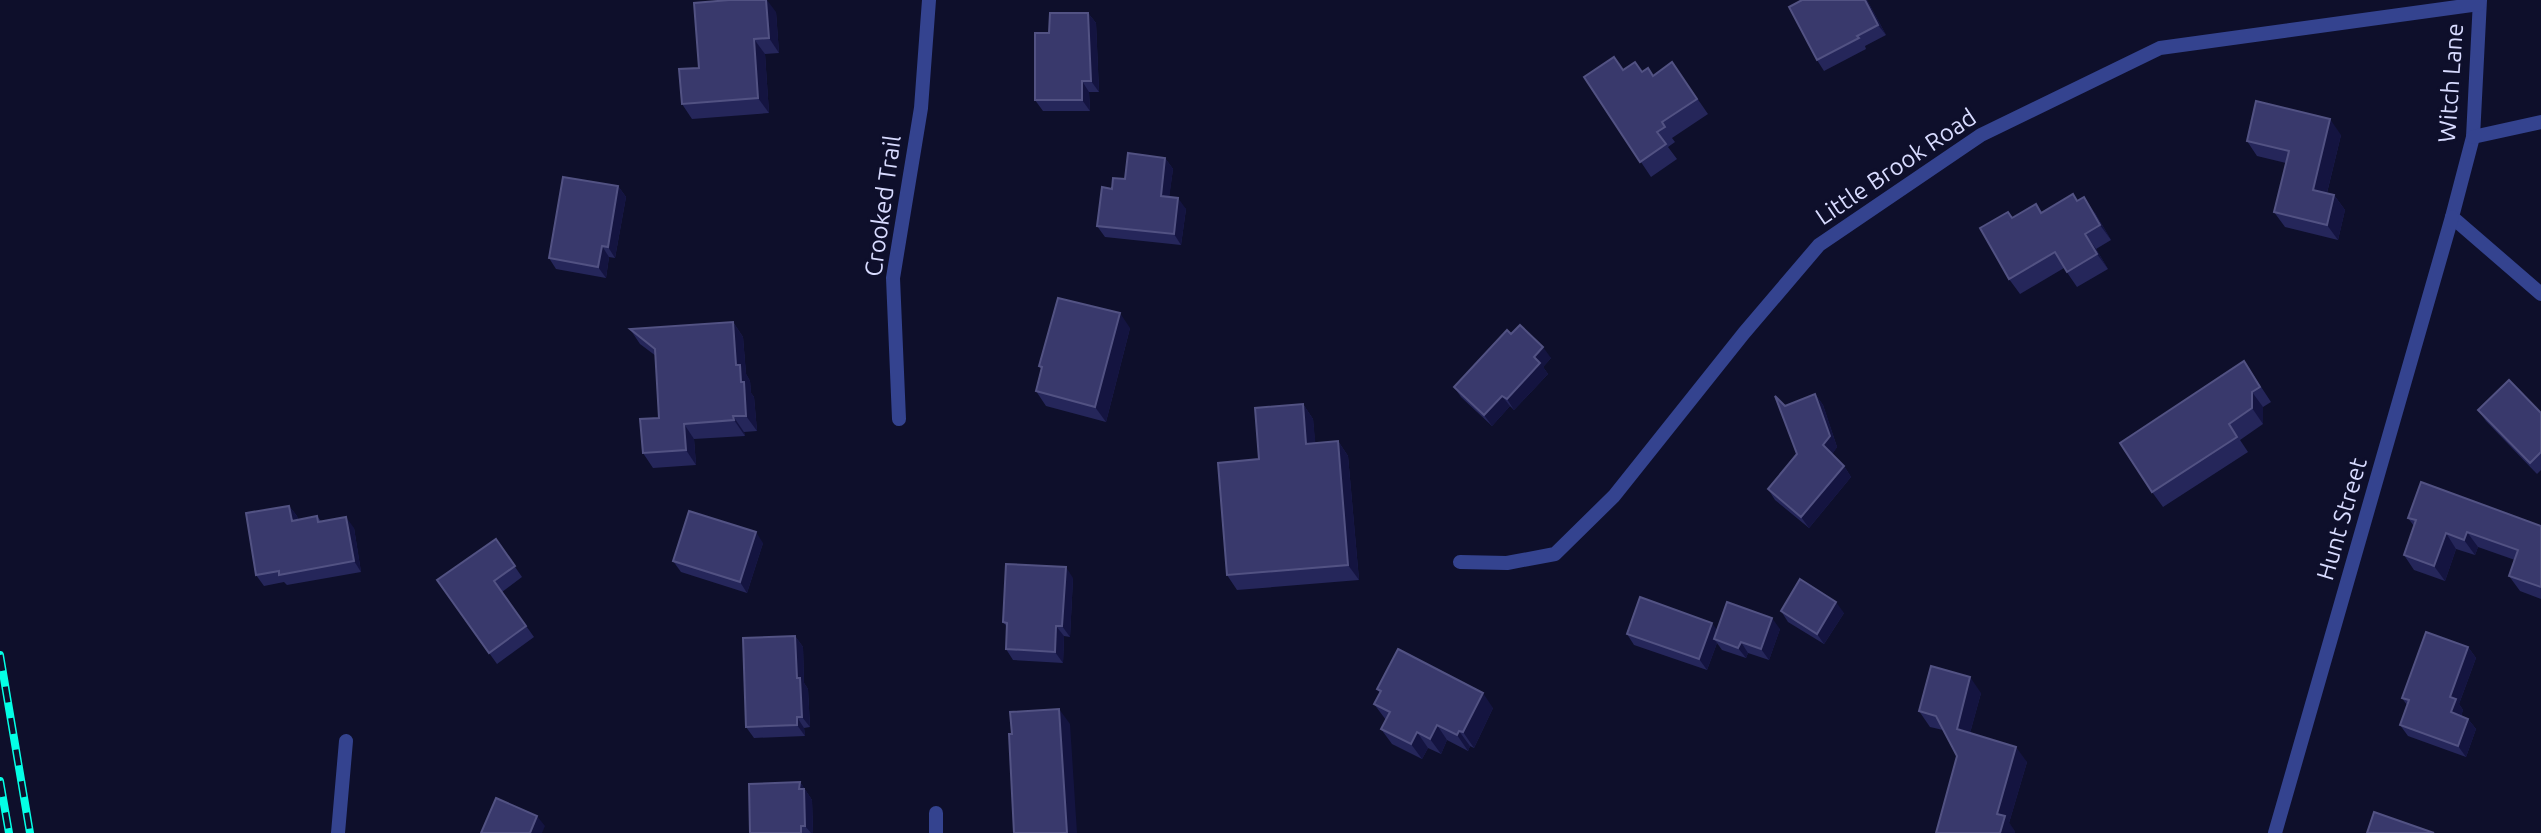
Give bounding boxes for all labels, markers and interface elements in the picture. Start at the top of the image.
street label: Witch Lane [2433,22,2468,144]
street label: Little Brook Road [1811,103,1981,230]
street label: Crooked Trail [859,134,906,278]
street label: Hunt Street [2311,454,2372,583]

